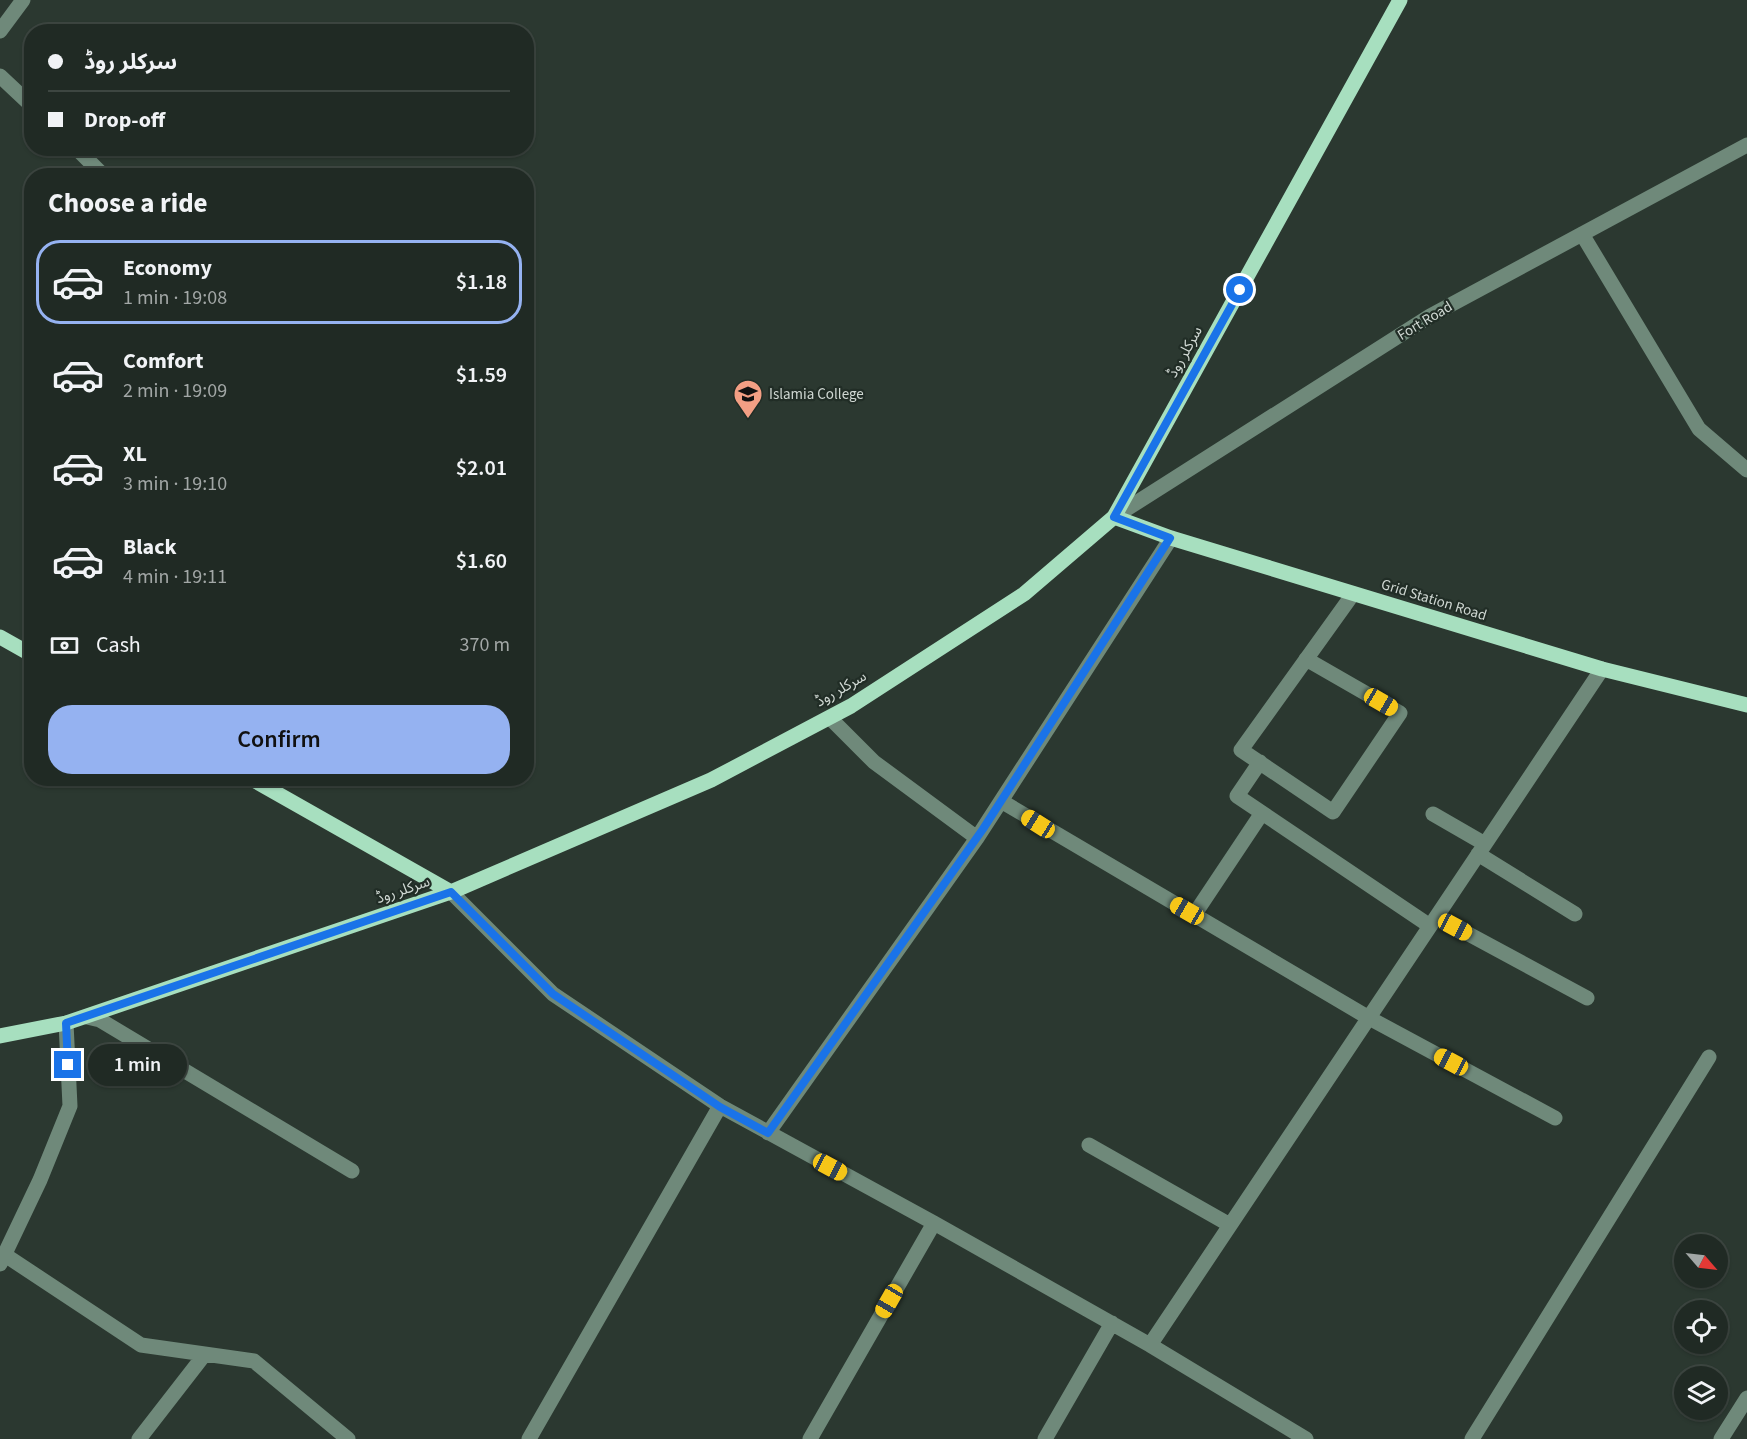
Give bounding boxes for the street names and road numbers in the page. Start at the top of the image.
street label: Fort Road [1394,296,1456,346]
street label: سرکلر روڈ [1162,322,1208,382]
street label: Grid Station Road [1379,574,1489,626]
street label: سرکلر روڈ [811,666,871,712]
street label: سرکلر روڈ [373,871,433,909]

